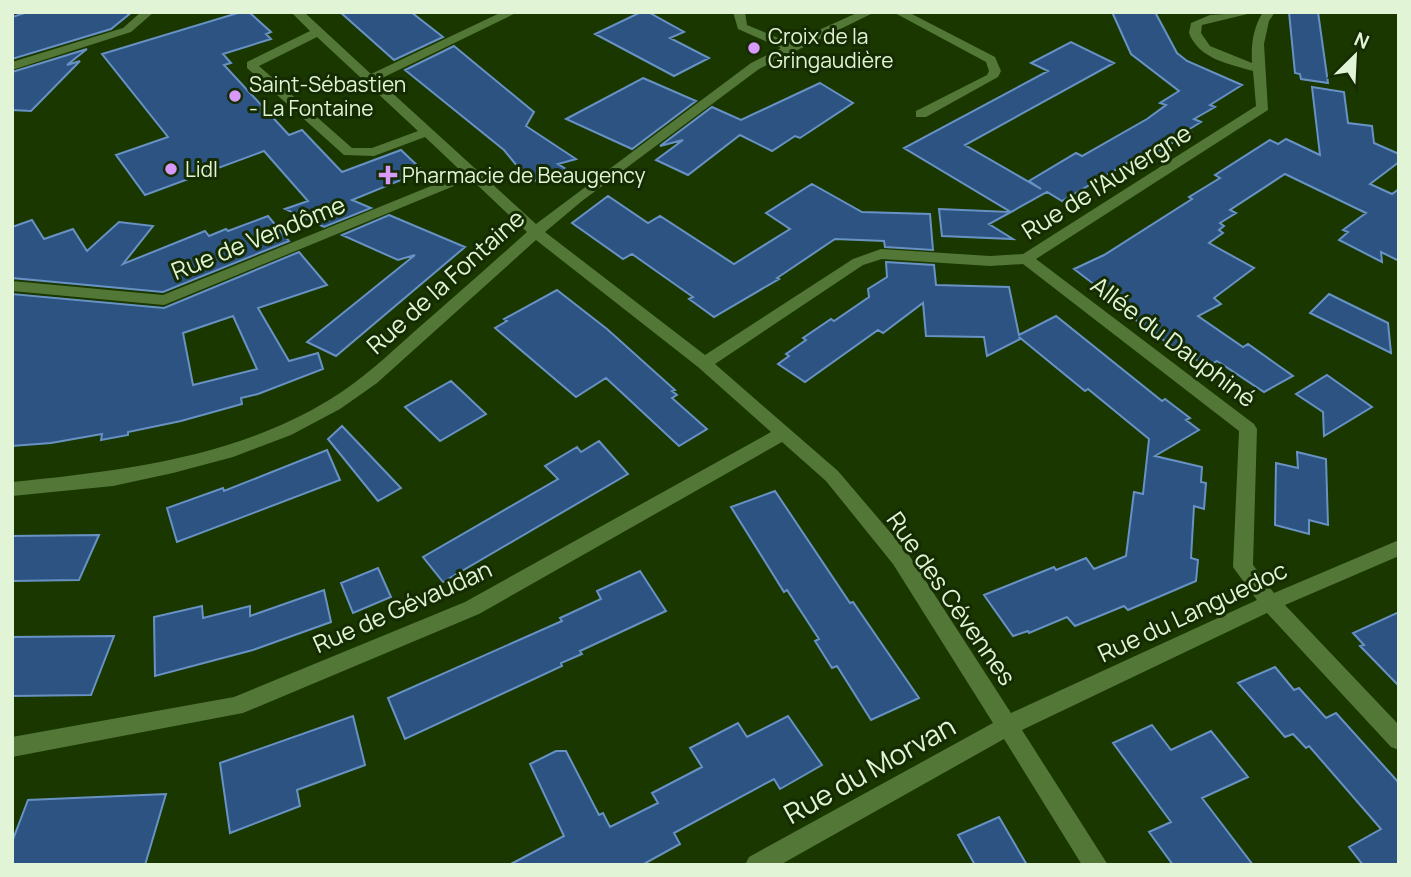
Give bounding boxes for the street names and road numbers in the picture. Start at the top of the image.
street label: Rue de l'Auvergne [1015,116,1197,246]
street label: Rue de Vendôme [166,187,350,287]
street label: Rue de la Fontaine [359,201,531,361]
street label: Allée du Dauphiné [1085,268,1263,414]
street label: Rue des Cévennes [880,505,1024,691]
street label: Rue de Gévaudan [307,552,497,660]
street label: Rue du Languedoc [1092,553,1292,669]
street label: Rue du Morvan [776,706,962,832]

